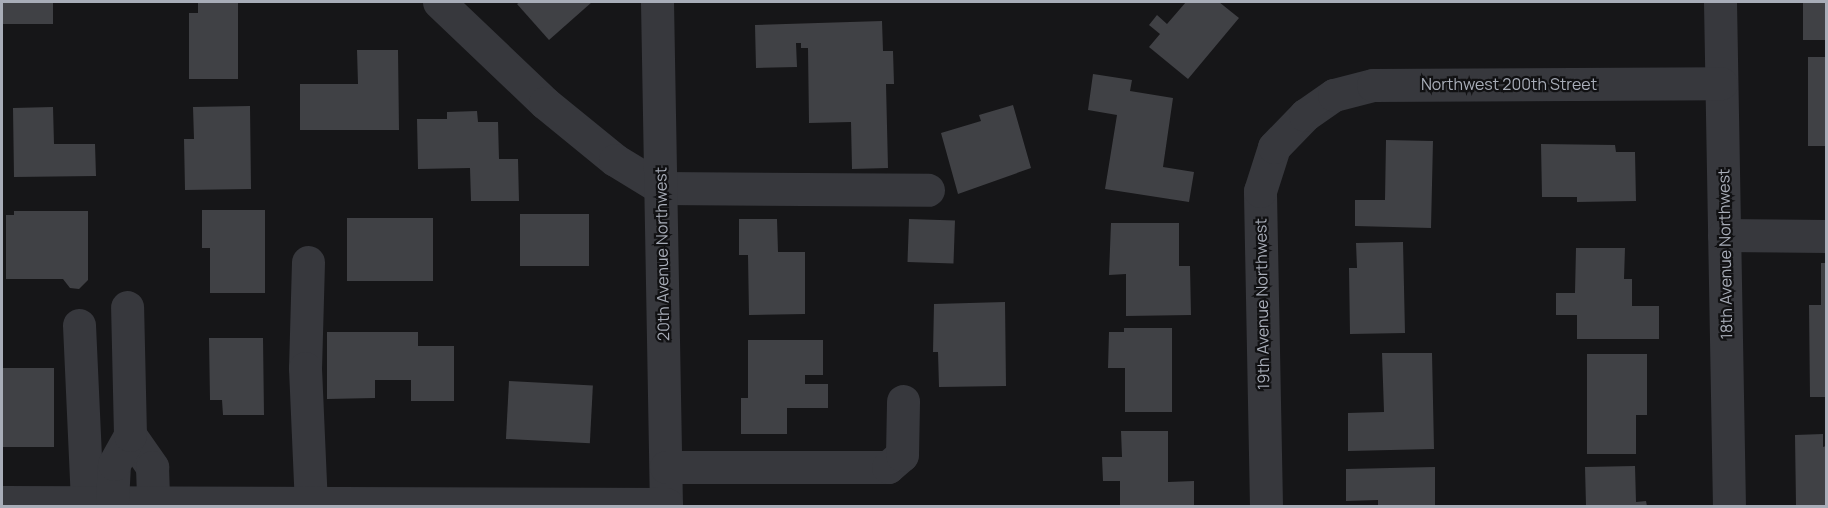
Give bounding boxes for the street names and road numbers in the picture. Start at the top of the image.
street label: Northwest 200th Street [1421,74,1597,94]
street label: 20th Avenue Northwest [651,167,673,341]
street label: 18th Avenue Northwest [1714,168,1736,340]
street label: 19th Avenue Northwest [1251,218,1273,390]

